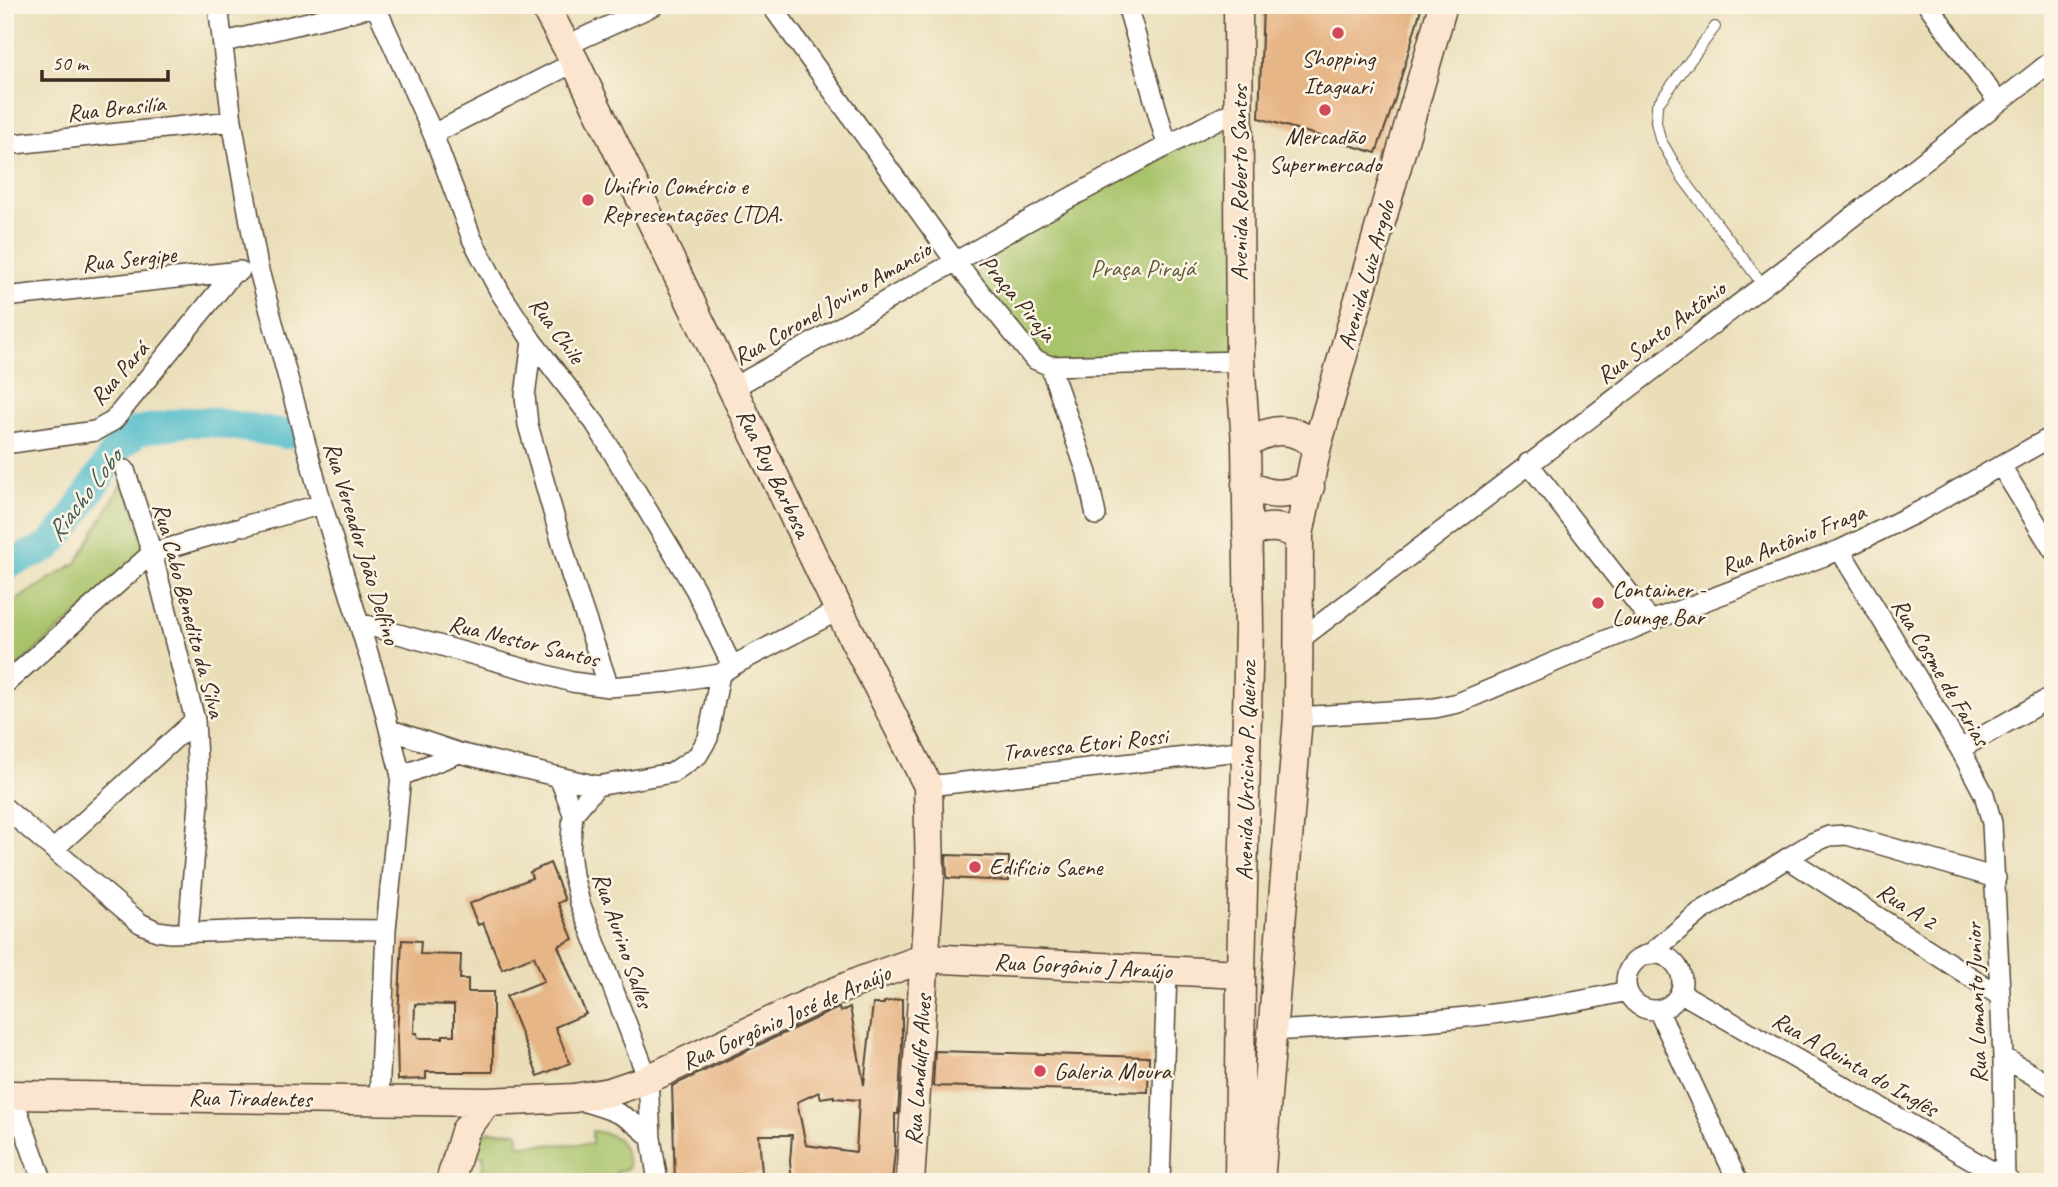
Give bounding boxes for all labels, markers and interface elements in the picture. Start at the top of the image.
marker: Shopping Itaguari [1330,25,1346,41]
scale bar [42,38,168,82]
place label: Shopping Itaguari [1301,43,1377,101]
text: 50 m [52,50,90,76]
street label: Avenida Roberto Santos [1224,83,1254,281]
street label: Rua Brasilía [65,88,168,128]
marker: Mercadão Supermercado [1317,102,1333,118]
place label: Mercadão Supermercado [1269,121,1384,179]
place label: Unifrio Comércio e Representações LTDA. [602,171,783,229]
marker: Unifrio Comércio e Representações LTDA. [580,192,596,208]
street label: Avenida Luiz Argolo [1330,195,1402,353]
street label: Rua Coronel Jovino Amancio [728,233,938,372]
street label: Rua Sergipe [80,239,180,279]
street label: Praça Piraja [973,248,1064,349]
park label: Praça Pirajá [1091,253,1198,283]
street label: Rua Santo Antônio [1590,272,1734,390]
street label: Rua Chile [523,291,593,371]
street label: Rua Pará [83,333,157,411]
street label: Rua Ruy Barbosa [730,404,819,544]
street label: Rua Vereador João Delfino [317,438,408,649]
water label: Riacho Lobo [39,439,132,547]
street label: Rua Antônio Fraga [1716,496,1871,582]
street label: Rua Cabo Benedito da Silva [146,499,232,722]
place label: Container - Lounge Bar [1612,574,1707,632]
street label: Rua Cosme de Farias [1885,593,1998,753]
marker: Container - Lounge Bar [1590,595,1606,611]
street label: Rua Nestor Santos [446,608,604,675]
street label: Avenida Ursicino P. Queiroz [1229,659,1263,881]
street label: Travessa Etori Rossi [1001,720,1172,768]
place label: Edifício Saene [989,852,1104,882]
marker: Edifício Saene [967,859,983,875]
street label: Rua Aurino Salles [586,868,661,1013]
street label: Rua A 2 [1872,876,1944,938]
street label: Rua Lomanto Junior [1958,920,1994,1084]
street label: Rua Gorgônio J Araújo [993,946,1174,986]
street label: Rua Gorgônio José de Araújo [677,957,896,1077]
street label: Rua Landulfo Alves [898,991,938,1146]
street label: Rua A Quinta do Inglês [1767,1004,1946,1125]
place label: Galeria Moura [1054,1056,1173,1086]
marker: Galeria Moura [1032,1063,1048,1079]
street label: Rua Tiradentes [188,1082,314,1114]

